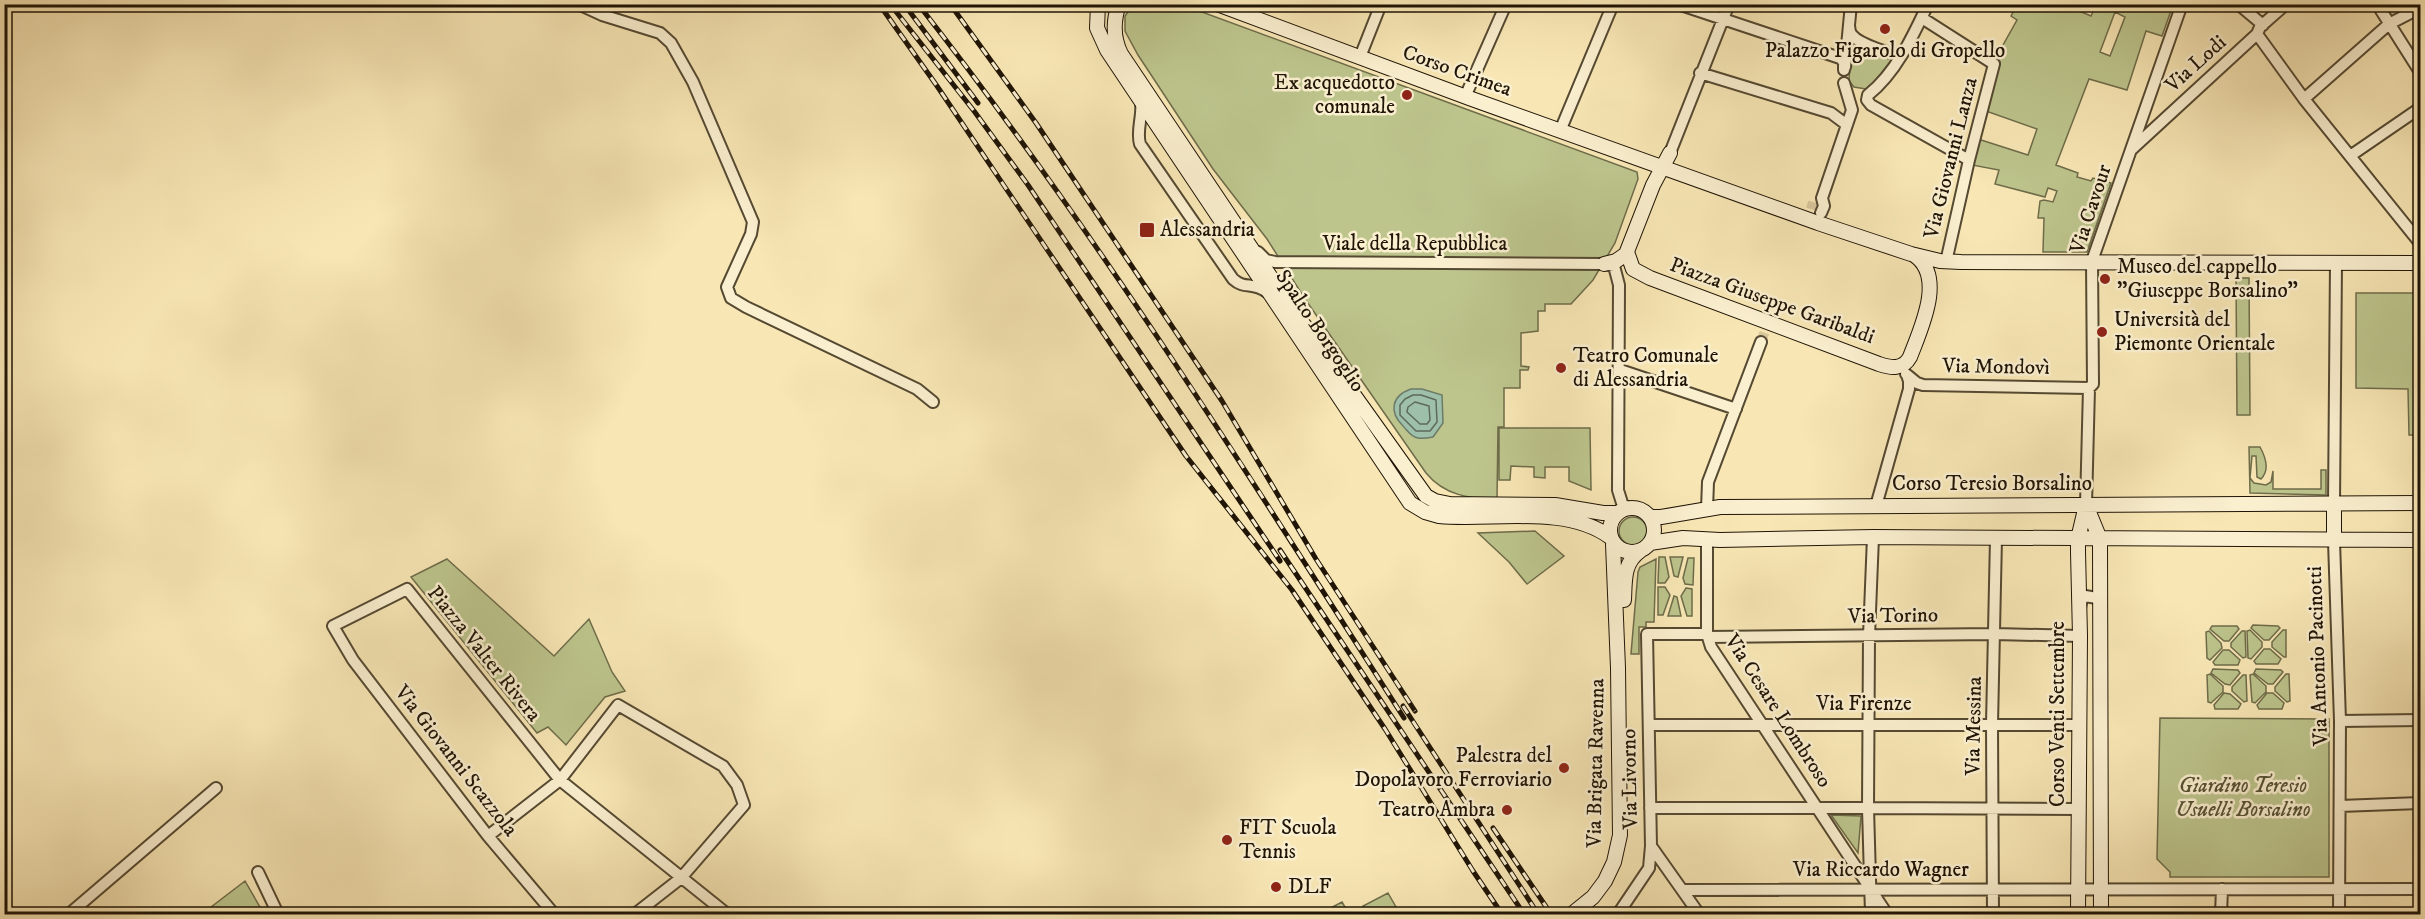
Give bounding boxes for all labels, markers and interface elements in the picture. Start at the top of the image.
marker: Palazzo Figarolo di Gropello [1878,22,1892,36]
street label: Via Lodi [2159,30,2232,99]
place label: Palazzo Figarolo di Gropello [1765,38,2005,64]
street label: Corso Crimea [1399,39,1515,103]
place label: Ex acquedotto comunale [1274,70,1395,120]
street label: Via Giovanni Lanza [1918,75,1984,242]
marker: Ex acquedotto comunale [1400,88,1414,102]
street label: Via Cavour [2064,161,2118,258]
place label: Alessandria [1160,217,1255,243]
marker: Alessandria [1138,221,1156,239]
street label: Viale della Repubblica [1322,231,1507,257]
street label: Piazza Giuseppe Garibaldi [1666,252,1878,350]
place label: Museo del cappello "Giuseppe Borsalino" [2117,254,2298,304]
street label: Spalto Borgoglio [1270,265,1370,397]
marker: Museo del cappello "Giuseppe Borsalino" [2098,272,2112,286]
place label: Università del Piemonte Orientale [2114,307,2276,357]
marker: Università del Piemonte Orientale [2095,325,2109,339]
place label: Teatro Comunale di Alessandria [1573,343,1719,393]
street label: Via Mondovì [1941,353,2050,381]
marker: Teatro Comunale di Alessandria [1554,361,1568,375]
street label: Corso Teresio Borsalino [1892,471,2092,497]
street label: Via Antonio Pacinotti [2302,566,2334,747]
street label: Piazza Valter Rivera [421,581,547,727]
street label: Via Torino [1847,602,1938,630]
street label: Corso Venti Settembre [2045,621,2071,807]
street label: Via Cesare Lombroso [1718,629,1837,793]
street label: Via Messina [1960,676,1988,777]
street label: Via Brigata Ravenna [1582,678,1610,849]
street label: Via Giovanni Scazzola [388,679,523,842]
street label: Via Firenze [1815,691,1912,717]
street label: Via Livorno [1616,728,1644,831]
place label: Palestra del Dopolavoro Ferroviario [1355,743,1553,793]
marker: Palestra del Dopolavoro Ferroviario [1557,761,1571,775]
park label: Giardino Teresio Usuelli Borsalino [2176,773,2311,823]
place label: Teatro Ambra [1379,797,1495,823]
marker: Teatro Ambra [1500,803,1514,817]
place label: FIT Scuola Tennis [1239,815,1337,865]
marker: FIT Scuola Tennis [1220,833,1234,847]
street label: Via Riccardo Wagner [1792,857,1969,883]
place label: DLF [1288,874,1332,900]
marker: DLF [1269,880,1283,894]

